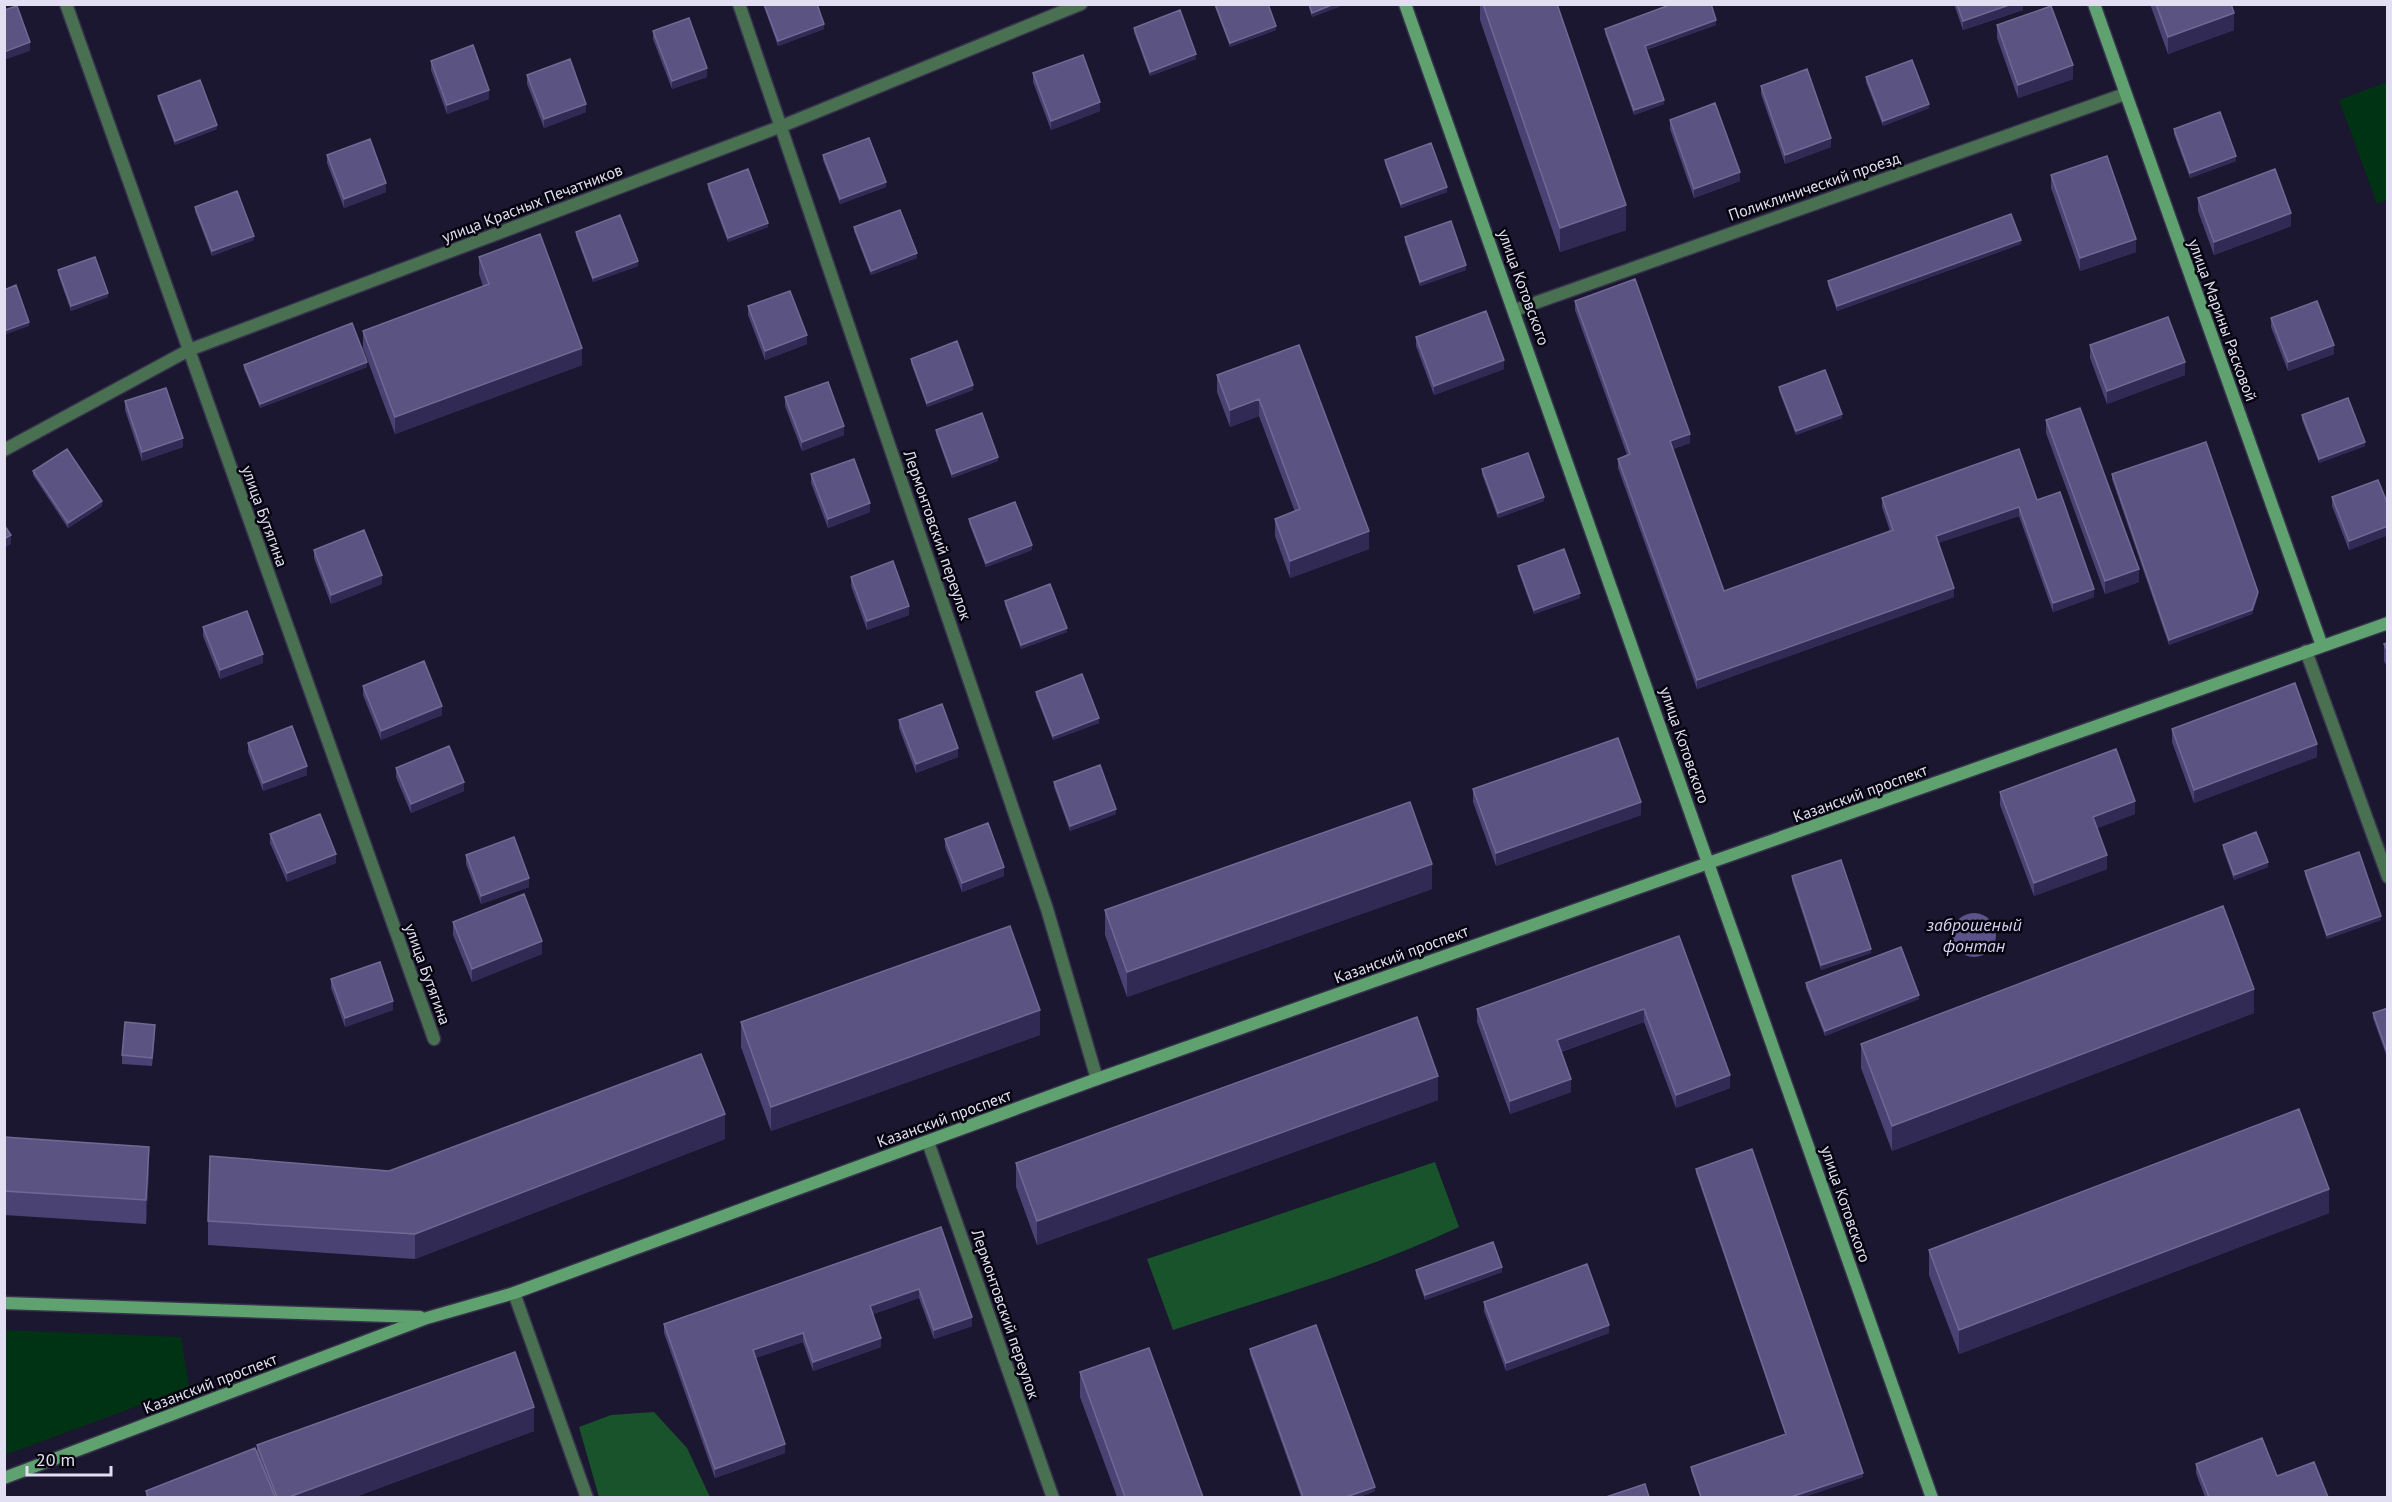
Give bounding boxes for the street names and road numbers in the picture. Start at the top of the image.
street label: Поликлинический проезд [1726,147,1903,225]
street label: улица Красных Печатников [439,159,625,247]
street label: улица Котовского [1494,226,1554,348]
street label: улица Марины Расковой [2184,236,2262,404]
street label: Лермонтовский переулок [899,447,977,623]
street label: улица Бутягина [237,463,293,569]
street label: улица Котовского [1656,684,1714,806]
street label: Казанский проспект [1790,759,1931,827]
street label: Казанский проспект [1331,920,1472,988]
street label: улица Бутягина [400,921,456,1027]
street label: Казанский проспект [874,1084,1015,1152]
street label: улица Котовского [1817,1143,1875,1265]
street label: Лермонтовский переулок [967,1226,1045,1402]
street label: Казанский проспект [140,1348,280,1418]

